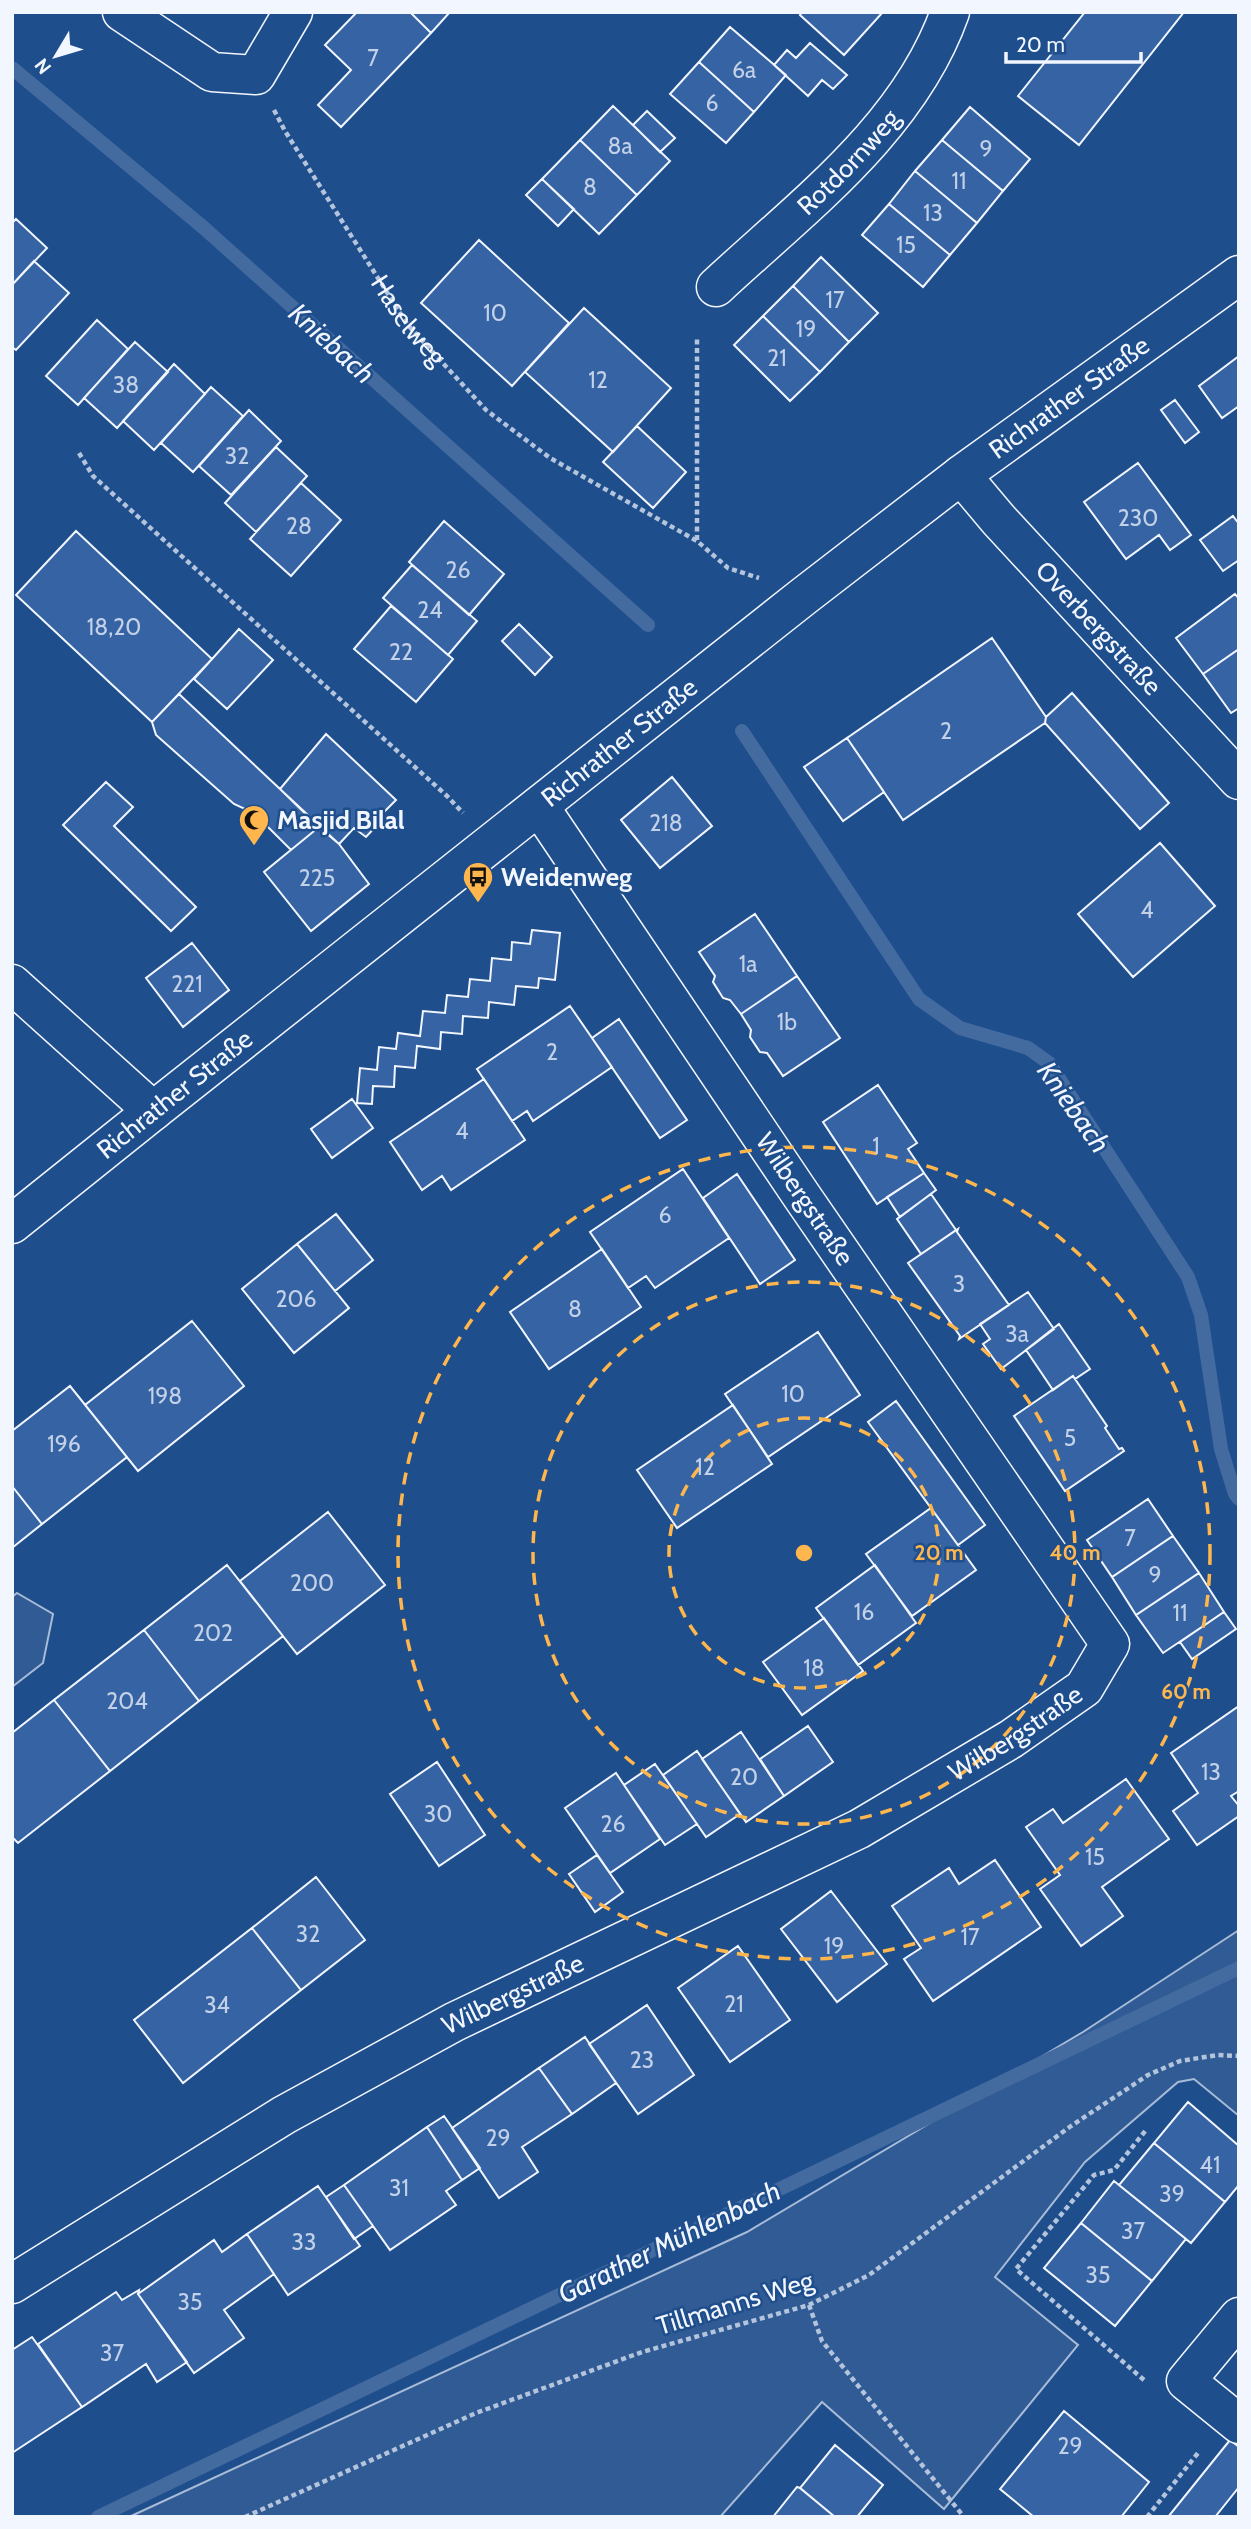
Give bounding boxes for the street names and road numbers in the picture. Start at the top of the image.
street label: Rotdornweg [790,102,907,222]
street label: Haselweg [364,269,454,373]
street label: Richrather Straße [983,329,1155,466]
street label: Overbergstraße [1029,554,1169,702]
street label: Richrather Straße [535,671,703,814]
street label: Richrather Straße [90,1023,259,1166]
street label: Wilbergstraße [749,1127,861,1271]
street label: Wilbergstraße [943,1678,1088,1788]
street label: Wilbergstraße [437,1947,589,2041]
street label: Tillmanns Weg [653,2264,818,2342]

